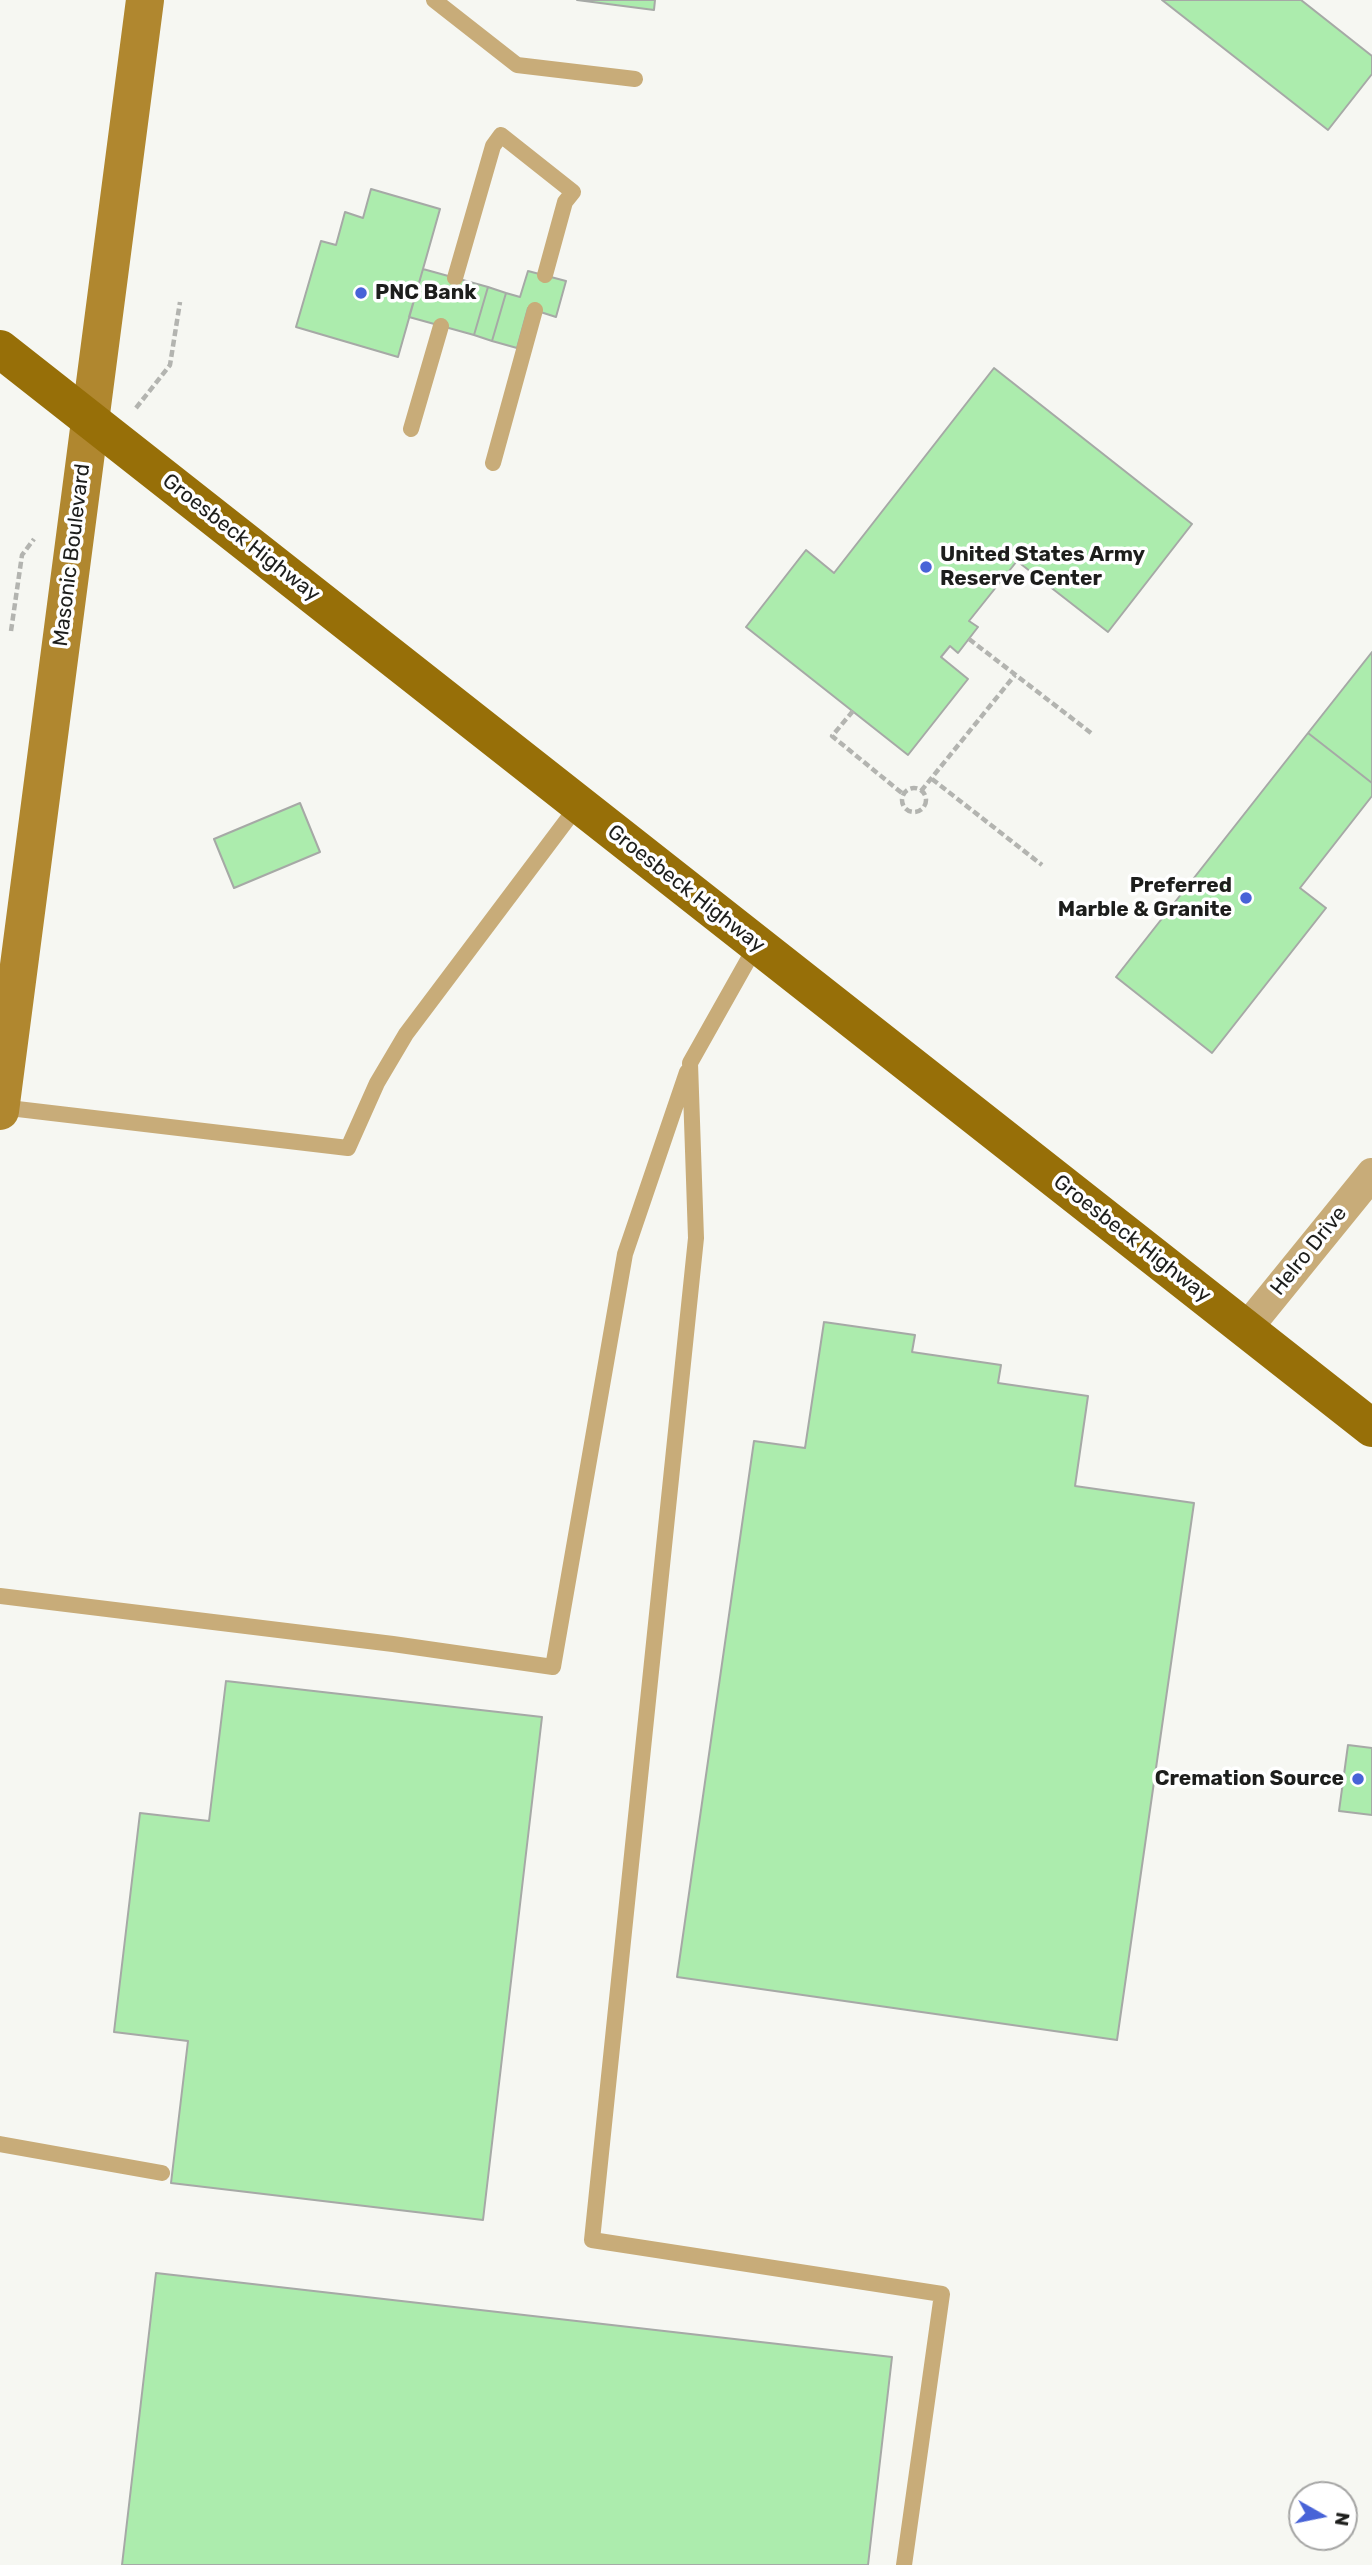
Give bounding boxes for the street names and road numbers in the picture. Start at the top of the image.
street label: Masonic Boulevard [48,462,96,648]
street label: Groesbeck Highway [157,469,325,607]
street label: Groesbeck Highway [602,820,770,958]
street label: Groesbeck Highway [1048,1170,1216,1308]
street label: Helro Drive [1265,1201,1353,1301]

